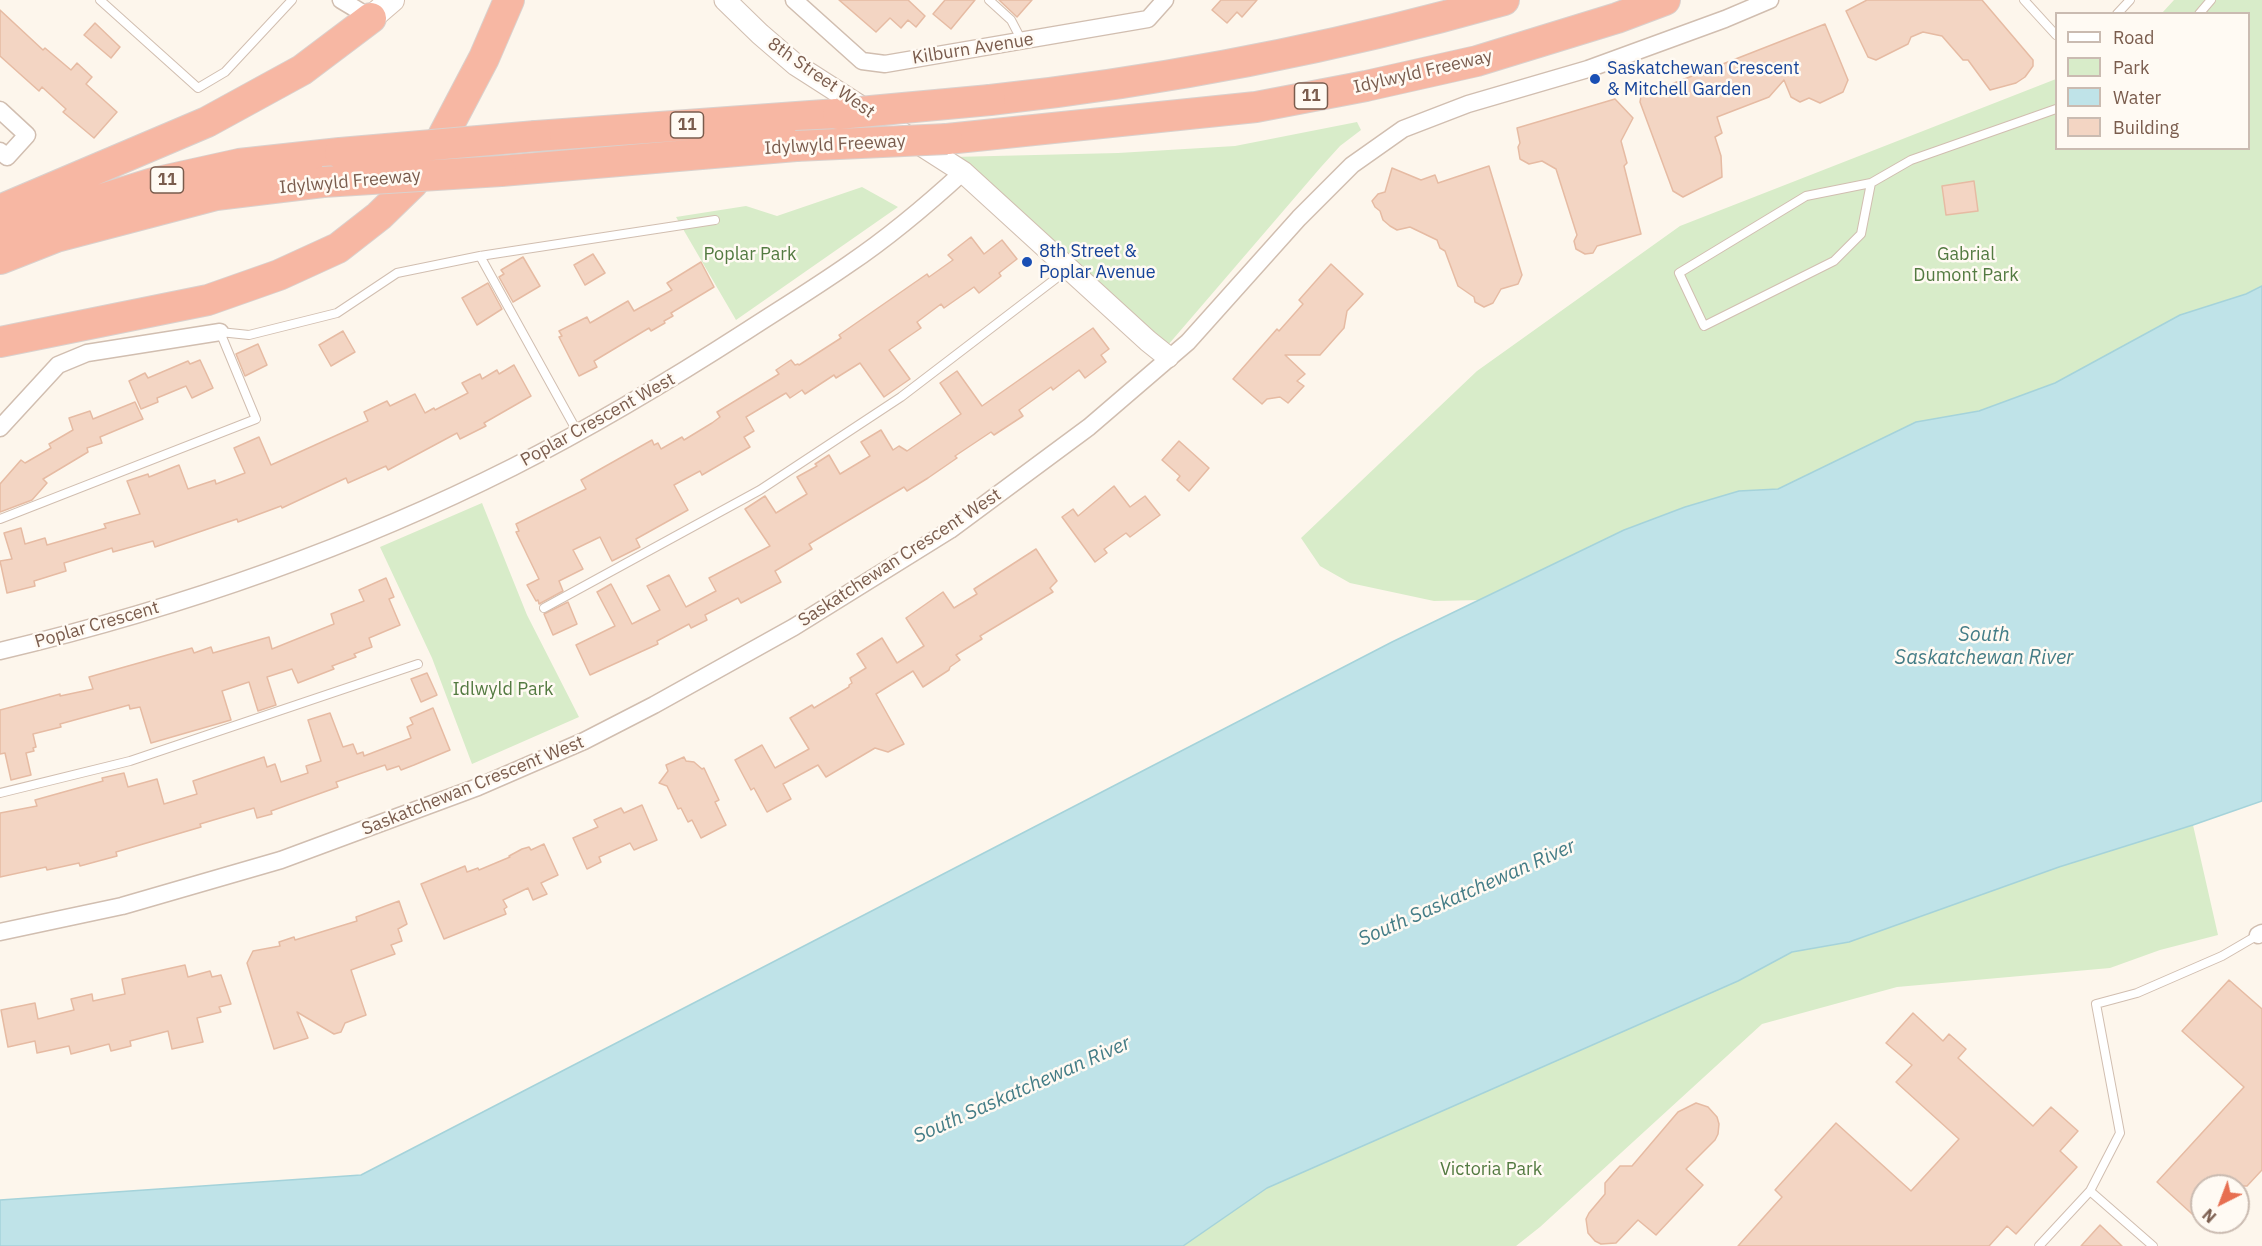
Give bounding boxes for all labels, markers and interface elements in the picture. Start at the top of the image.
legend [2055,12,2250,150]
text: Road [2113,26,2154,49]
street label: Kilburn Avenue [911,29,1035,69]
street label: 8th Street West [763,33,879,123]
street label: Idylwyld Freeway [1351,46,1495,98]
text: Park [2113,56,2149,79]
place label: Saskatchewan Crescent & Mitchell Garden [1607,58,1800,100]
marker: Saskatchewan Crescent & Mitchell Garden [1588,72,1602,86]
road number: 11 [1294,83,1328,109]
text: Water [2113,86,2161,109]
road number: 11 [670,112,704,138]
text: Building [2113,116,2179,139]
street label: Idylwyld Freeway [764,131,906,159]
street label: Idylwyld Freeway [278,165,422,199]
road number: 11 [150,167,184,193]
place label: 8th Street & Poplar Avenue [1039,241,1156,284]
park label: Poplar Park [704,244,796,266]
park label: Gabrial Dumont Park [1913,244,2019,286]
marker: 8th Street & Poplar Avenue [1020,255,1034,269]
street label: Poplar Crescent West [517,369,679,471]
street label: Saskatchewan Crescent West [795,484,1005,632]
street label: Poplar Crescent [32,597,162,653]
water label: South Saskatchewan River [1895,623,2073,670]
park label: Idlwyld Park [452,679,554,701]
street label: Saskatchewan Crescent West [359,732,587,840]
water label: South Saskatchewan River [1355,834,1579,952]
water label: South Saskatchewan River [910,1031,1134,1149]
park label: Victoria Park [1440,1159,1542,1181]
north arrow [2190,1174,2250,1234]
text: N [2198,1205,2220,1227]

